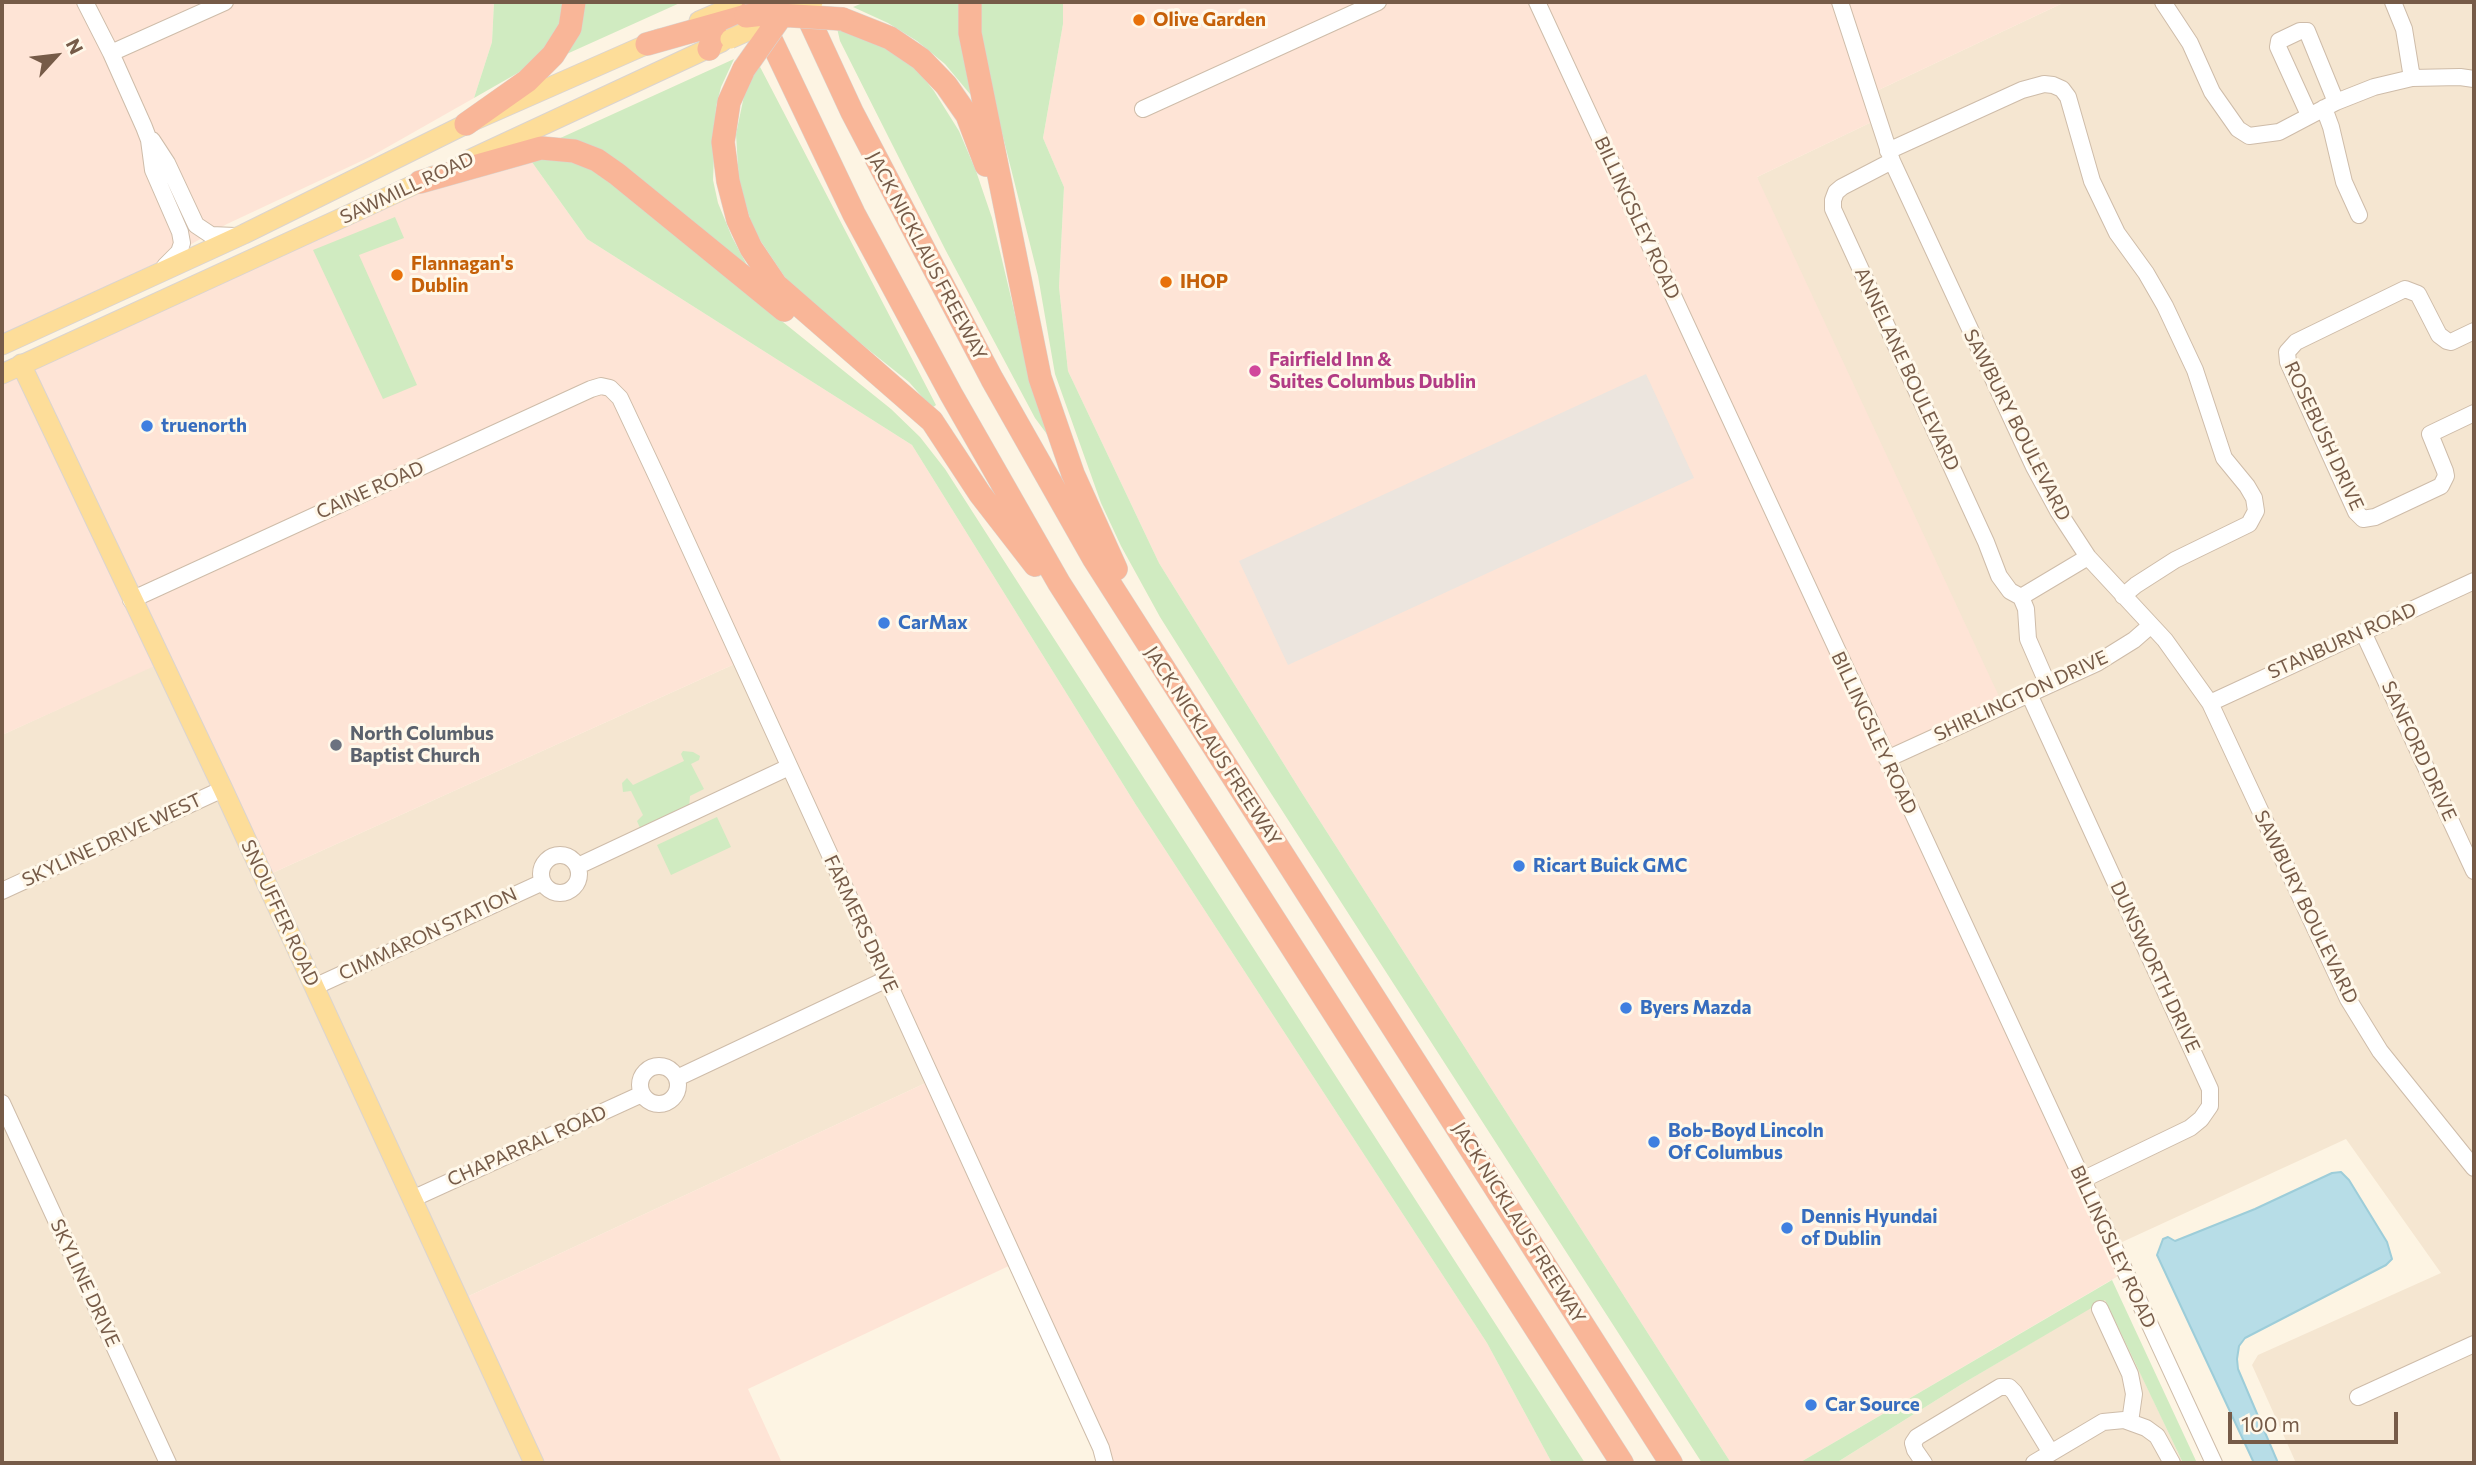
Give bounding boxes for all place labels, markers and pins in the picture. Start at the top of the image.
place label: Olive Garden [1153,9,1266,31]
marker: Olive Garden [1131,12,1147,28]
place label: Flannagan's Dublin [411,253,514,297]
marker: Flannagan's Dublin [389,267,405,283]
place label: IHOP [1180,271,1228,293]
marker: IHOP [1158,274,1174,290]
place label: Fairfield Inn & Suites Columbus Dublin [1269,349,1476,393]
marker: Fairfield Inn & Suites Columbus Dublin [1247,363,1263,379]
place label: truenorth [161,415,247,437]
marker: truenorth [139,418,155,434]
place label: CarMax [898,612,968,634]
marker: CarMax [876,615,892,631]
place label: North Columbus Baptist Church [350,723,494,767]
marker: North Columbus Baptist Church [328,737,344,753]
place label: Ricart Buick GMC [1533,855,1687,877]
marker: Ricart Buick GMC [1511,858,1527,874]
place label: Byers Mazda [1640,997,1751,1019]
marker: Byers Mazda [1618,1000,1634,1016]
place label: Bob-Boyd Lincoln Of Columbus [1668,1120,1824,1164]
marker: Bob-Boyd Lincoln Of Columbus [1646,1134,1662,1150]
place label: Dennis Hyundai of Dublin [1801,1206,1938,1250]
marker: Dennis Hyundai of Dublin [1779,1220,1795,1236]
place label: Car Source [1825,1394,1920,1416]
marker: Car Source [1803,1397,1819,1413]

